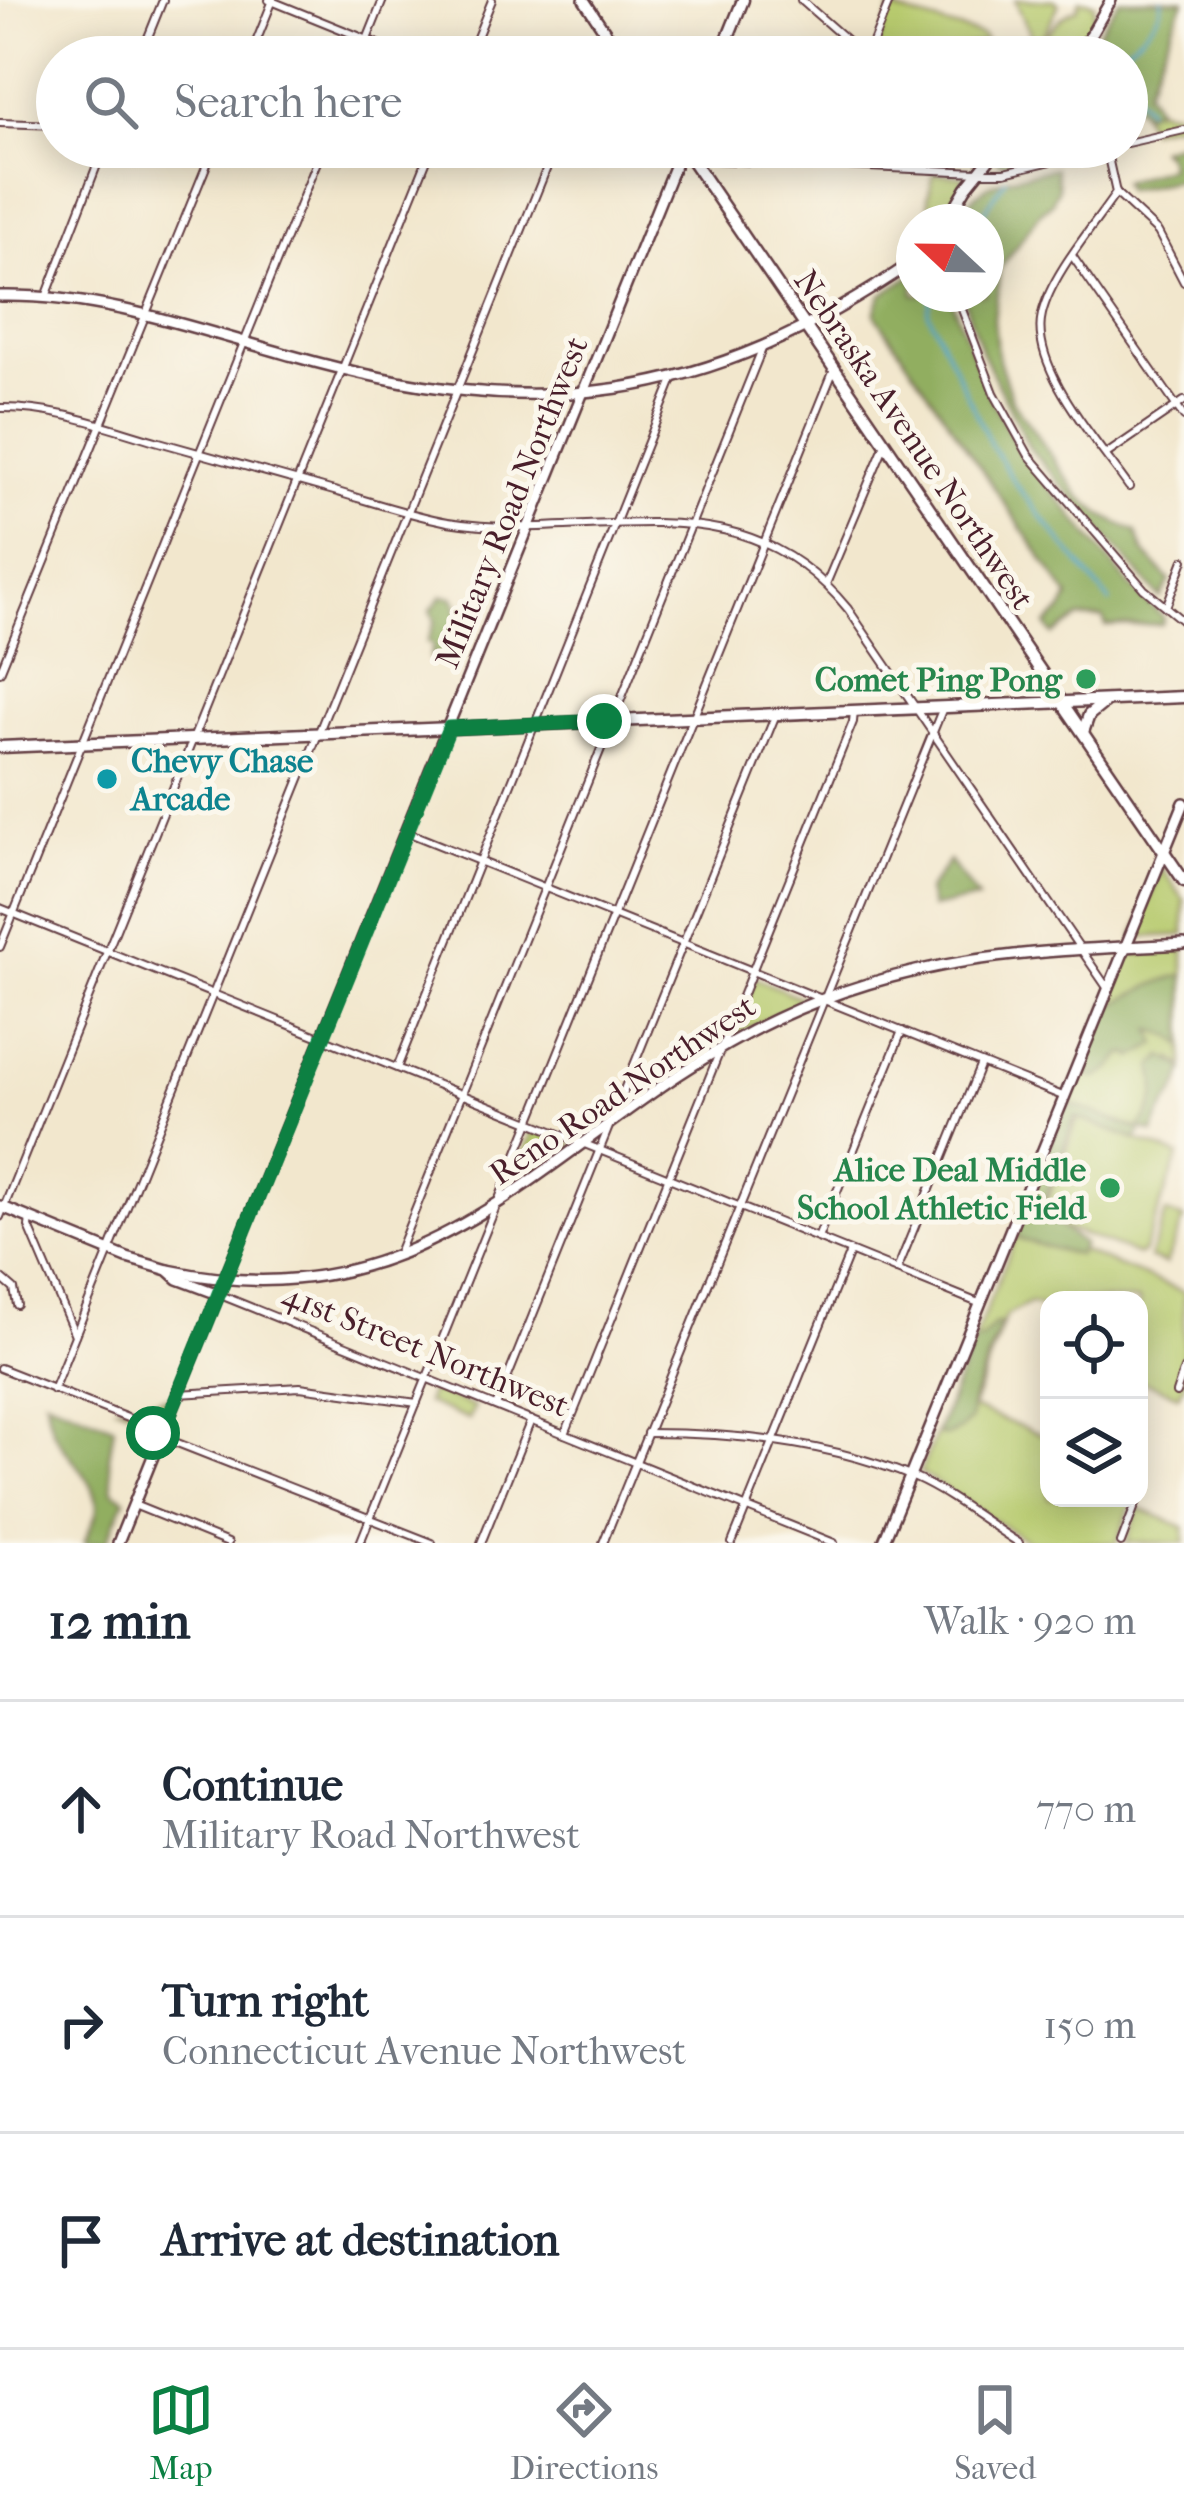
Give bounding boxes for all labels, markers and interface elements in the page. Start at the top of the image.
search box [36,36,1148,168]
icon: search [78,69,144,135]
text: Search here [174,76,402,129]
north arrow [896,204,1004,312]
street label: Nebraska Avenue Northwest [785,263,1042,617]
street label: Military Road Northwest [428,331,597,674]
place label: Comet Ping Pong [815,661,1063,700]
marker: Comet Ping Pong [1073,666,1099,692]
route end [577,694,631,748]
place label: Chevy Chase Arcade [129,742,314,819]
marker: Chevy Chase Arcade [94,766,120,792]
street label: Reno Road Northwest [483,987,763,1194]
place label: Alice Deal Middle School Athletic Field [797,1151,1087,1228]
marker: Alice Deal Middle School Athletic Field [1097,1175,1123,1201]
street label: 41st Street Northwest [277,1275,575,1426]
map controls [1040,1291,1148,1507]
button: locate [1040,1291,1148,1399]
button: layers [1040,1399,1148,1507]
route start [126,1406,180,1460]
text: 12 min [48,1591,190,1651]
text: Walk · 920 m [924,1598,1136,1644]
text: Continue [162,1759,343,1812]
icon: ahead [48,1776,114,1842]
text: 770 m [1036,1786,1136,1832]
text: Military Road Northwest [162,1812,580,1858]
text: Turn right [162,1975,369,2028]
icon: right [48,1992,114,2058]
text: 150 m [1043,2002,1136,2048]
text: Connecticut Avenue Northwest [162,2028,686,2074]
icon: arrive [48,2208,114,2274]
text: Arrive at destination [162,2214,559,2267]
tab: Map [148,2377,214,2488]
tab: Directions [510,2377,658,2488]
tab: Saved [954,2377,1036,2488]

